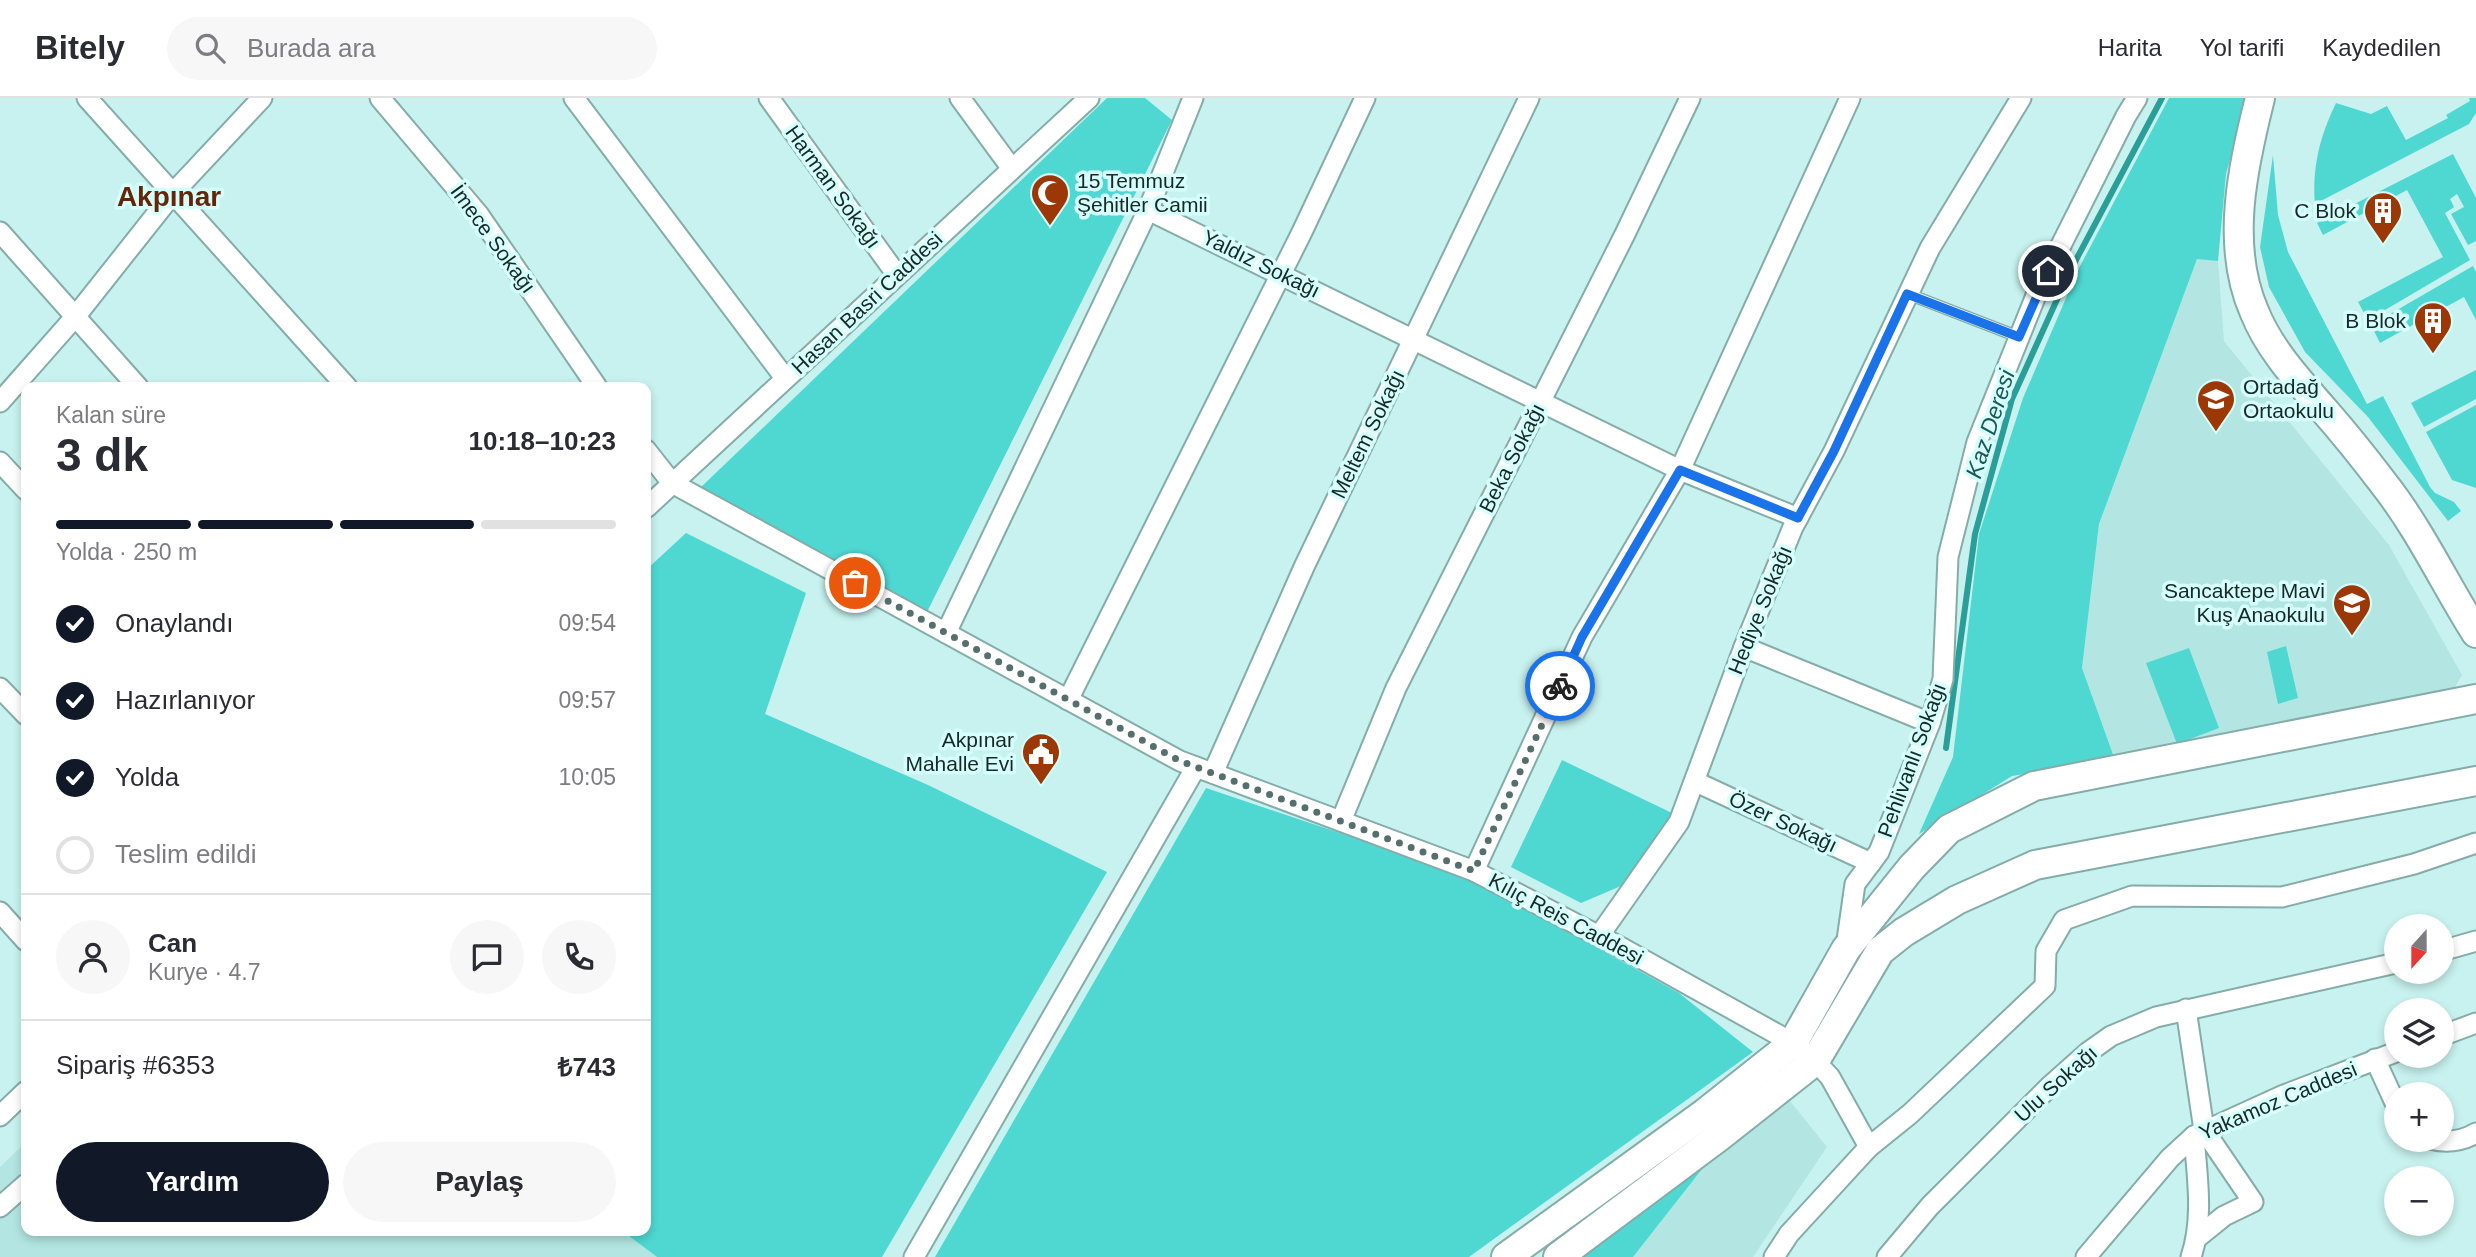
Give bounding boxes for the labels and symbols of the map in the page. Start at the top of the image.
street label: Harman Sokağı [781,121,886,252]
place label: 15 Temmuz Şehitler Camii [1077,169,1208,216]
mosque icon: 15 Temmuz Şehitler Camii [1029,172,1071,227]
street label: İmece Sokağı [446,180,540,297]
district label: Akpınar [117,181,221,212]
building icon: C Blok [2362,190,2404,245]
place label: C Blok [2294,199,2356,222]
street label: Yaldız Sokağı [1199,225,1324,302]
street label: Hasan Basri Caddesi [787,227,947,378]
pin [2018,241,2078,301]
building icon: B Blok [2412,300,2454,355]
place label: B Blok [2345,309,2406,332]
street label: Meltem Sokağı [1327,366,1409,502]
water label: Kaz Deresi [1960,366,2020,482]
place label: Ortadağ Ortaokulu [2243,375,2334,422]
school or university icon: Ortadağ Ortaokulu [2195,378,2237,433]
street label: Beka Sokağı [1474,399,1549,516]
street label: Hediye Sokağı [1723,542,1796,677]
pin [825,553,885,613]
place label: Sancaktepe Mavi Kuş Anaokulu [2164,579,2325,626]
school or university icon: Sancaktepe Mavi Kuş Anaokulu [2331,582,2373,637]
courier [1525,651,1595,721]
street label: Pehlivanlı Sokağı [1873,680,1950,840]
place label: Akpınar Mahalle Evi [905,728,1014,775]
public building icon: Akpınar Mahalle Evi [1020,731,1062,786]
street label: Özer Sokağı [1725,786,1841,857]
street label: Kılıç Reis Caddesi [1485,868,1647,969]
north arrow [2384,914,2454,984]
street label: Ulu Sokağı [2010,1041,2102,1127]
street label: Yakamoz Caddesi [2196,1057,2360,1144]

